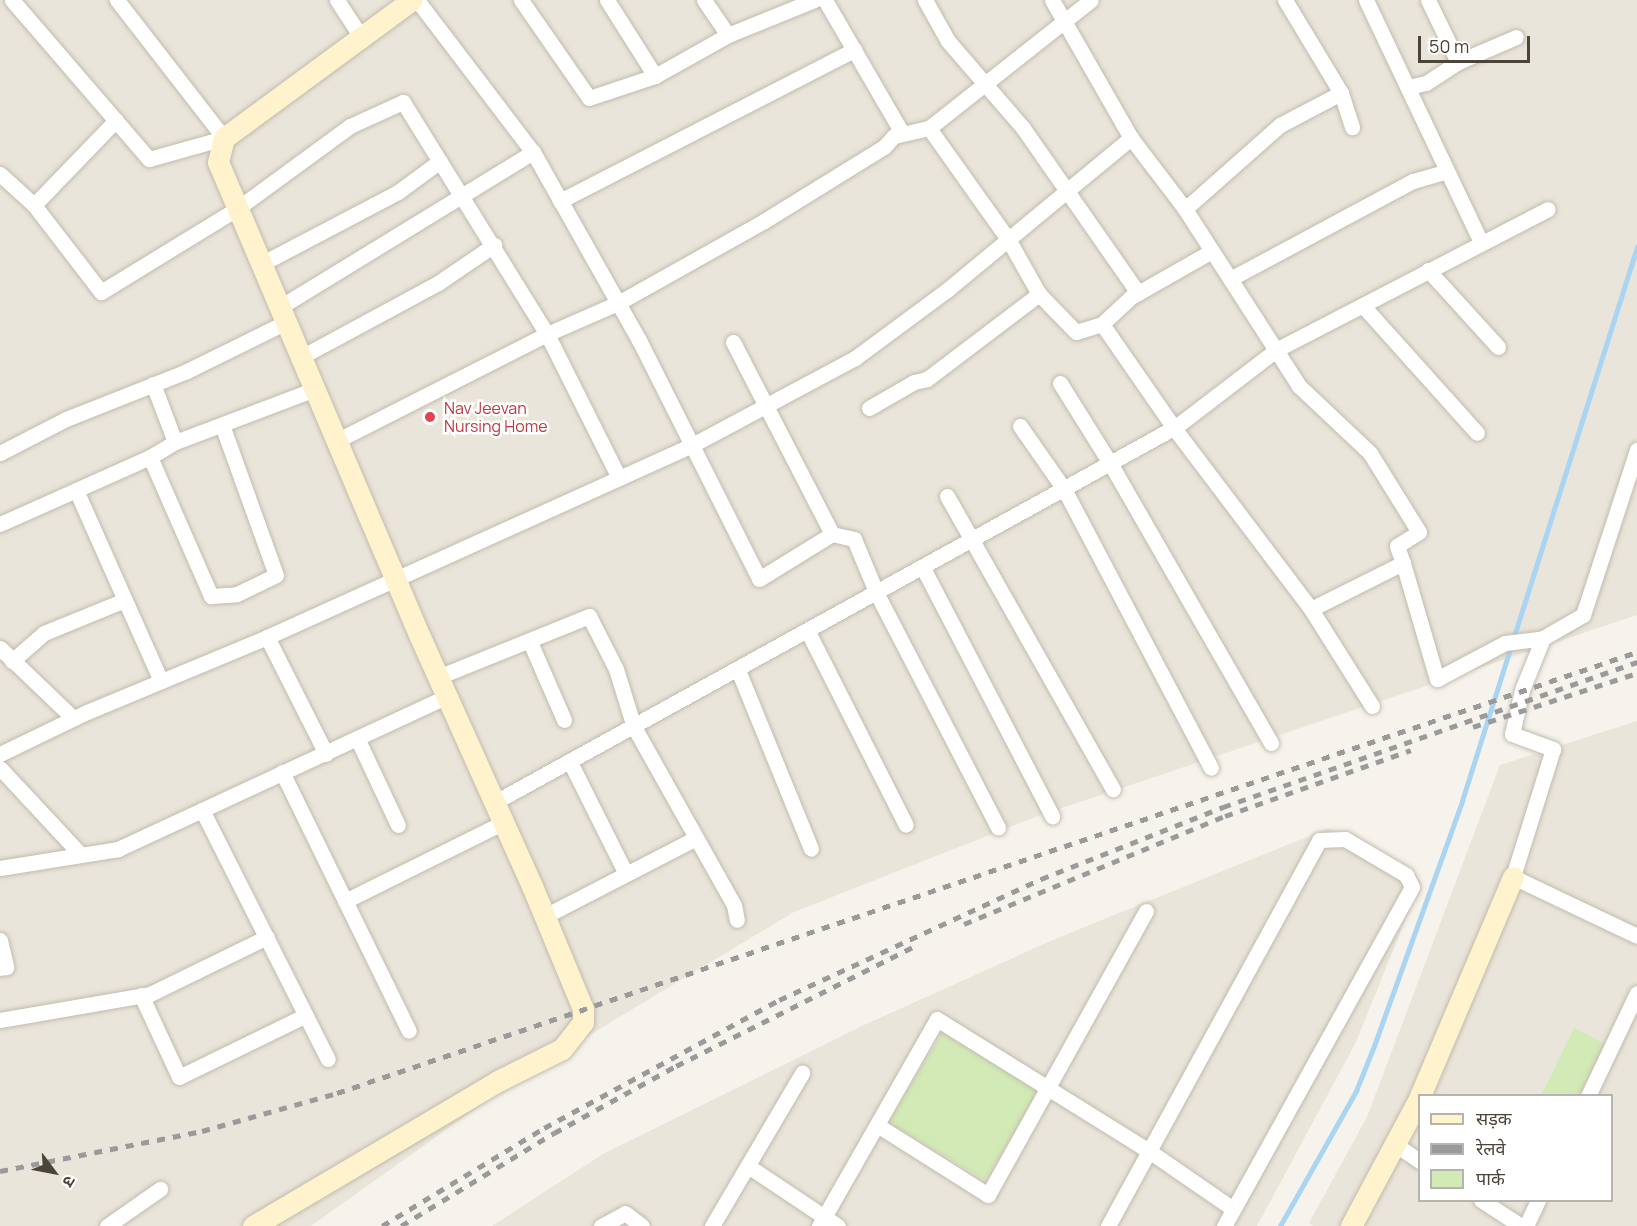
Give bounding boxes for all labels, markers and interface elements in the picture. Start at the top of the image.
scale bar [1421,24,1534,62]
text: 50 m [1429,34,1469,58]
place label: Nav Jeevan Nursing Home [444,398,547,436]
marker: Nav Jeevan Nursing Home [421,408,439,426]
legend [1418,1094,1613,1202]
text: सड़क [1476,1106,1512,1130]
text: रेलवे [1476,1136,1506,1160]
north arrow [24,1142,84,1202]
text: पार्क [1476,1166,1505,1190]
text: उ [57,1172,81,1191]

